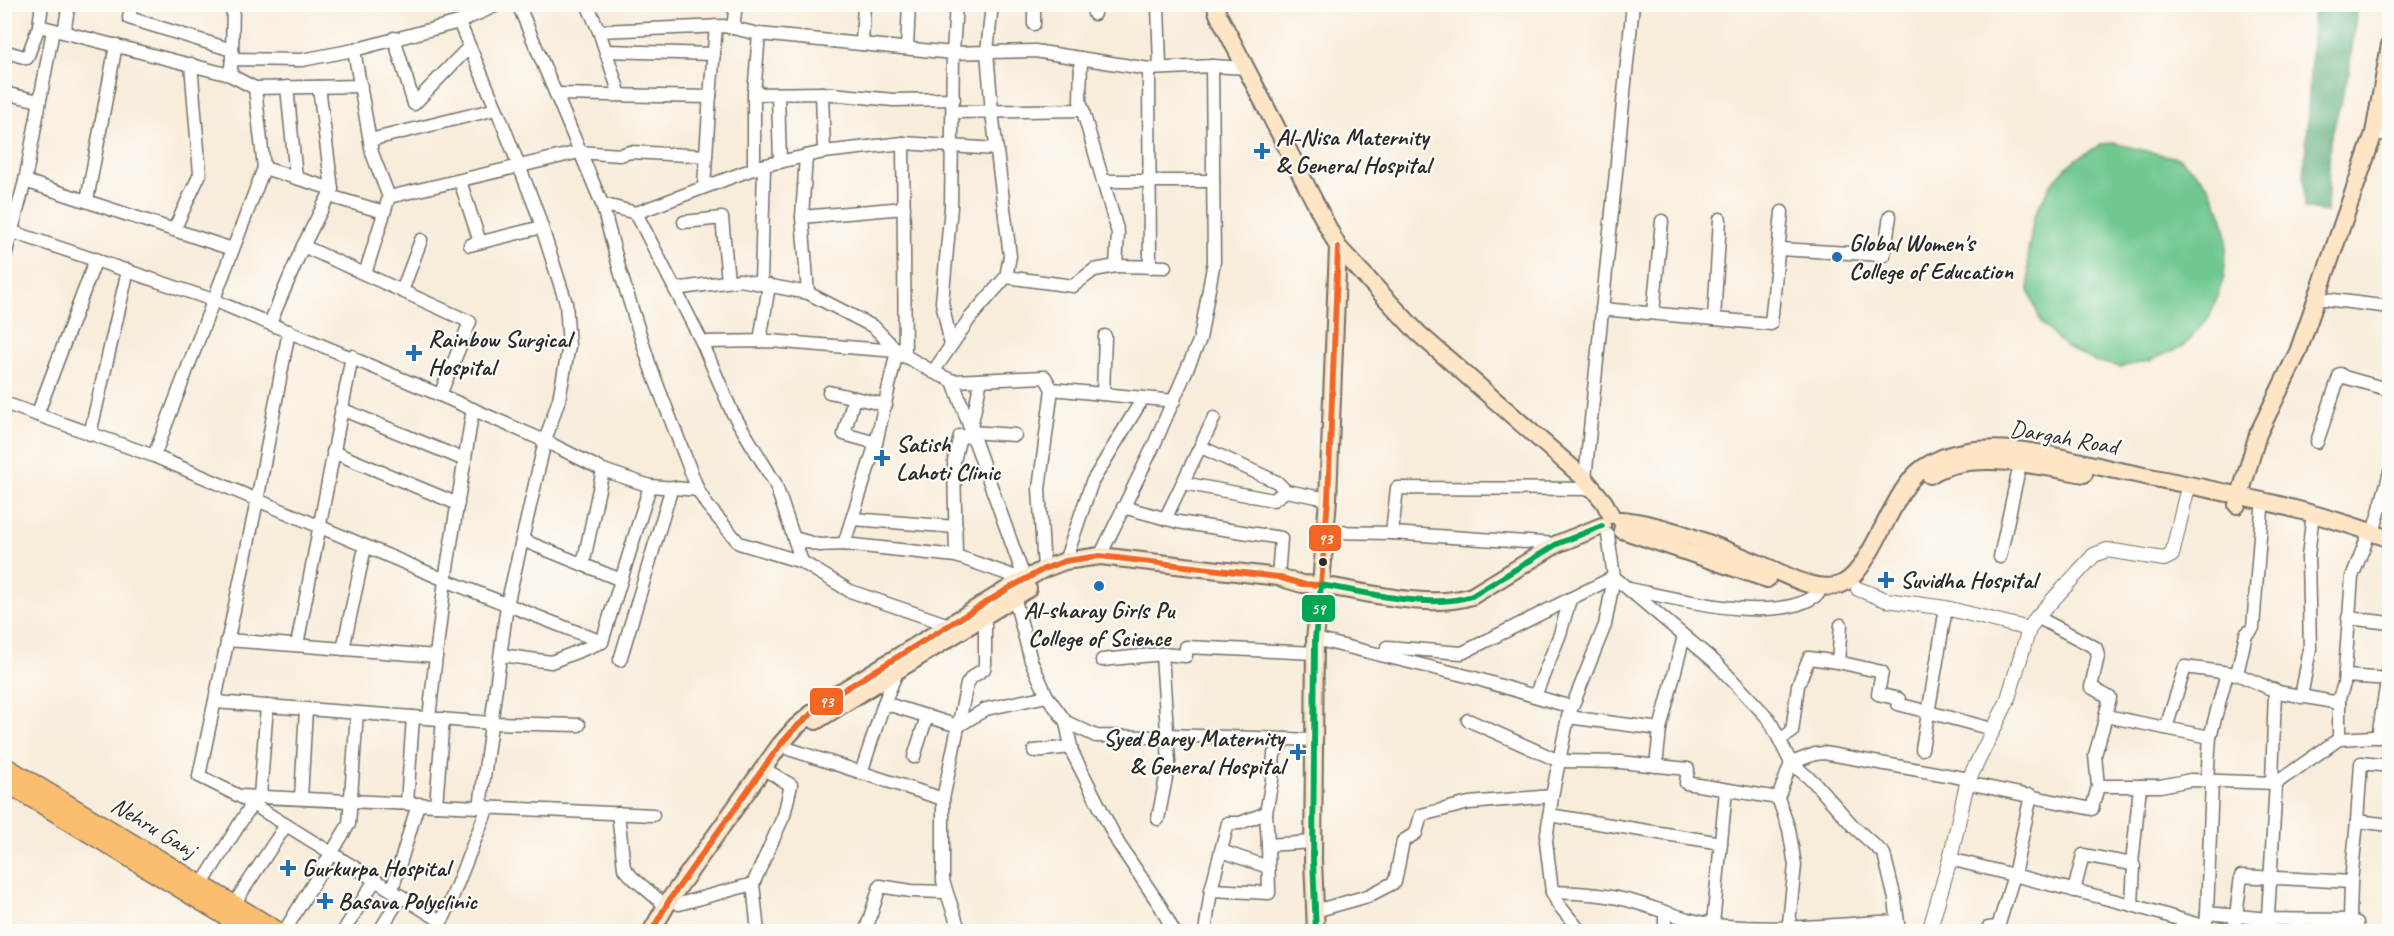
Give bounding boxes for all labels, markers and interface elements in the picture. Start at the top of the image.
place label: Al-Nisa Maternity & General Hospital [1276,122,1435,180]
marker: Al-Nisa Maternity & General Hospital [1253,142,1271,160]
place label: Global Women's College of Education [1849,228,2014,286]
marker: Global Women's College of Education [1830,250,1844,264]
place label: Rainbow Surgical Hospital [428,324,575,382]
marker: Rainbow Surgical Hospital [405,344,423,362]
street label: Dargah Road [2008,413,2124,462]
place label: Satish Lahoti Clinic [896,429,1002,487]
marker: Satish Lahoti Clinic [873,449,891,467]
line badge: 93 [1308,524,1342,552]
text: 93 [1318,529,1334,549]
unlabelled marker [1317,556,1329,568]
place label: Suvidha Hospital [1900,565,2041,595]
marker: Suvidha Hospital [1877,571,1895,589]
marker: Al-sharay Girls Pu College of Science [1092,579,1106,593]
line badge: 59 [1301,594,1336,623]
place label: Al-sharay Girls Pu College of Science [1024,595,1176,653]
text: 59 [1311,599,1327,619]
line badge: 93 [809,687,844,716]
text: 93 [819,692,835,712]
place label: Syed Barey Maternity & General Hospital [1103,723,1289,781]
marker: Syed Barey Maternity & General Hospital [1289,743,1307,761]
street label: Nehru Ganj [106,790,205,866]
place label: Gurkurpa Hospital [302,853,454,883]
marker: Gurkurpa Hospital [279,859,297,877]
place label: Basava Polyclinic [338,886,478,916]
marker: Basava Polyclinic [316,892,334,910]

